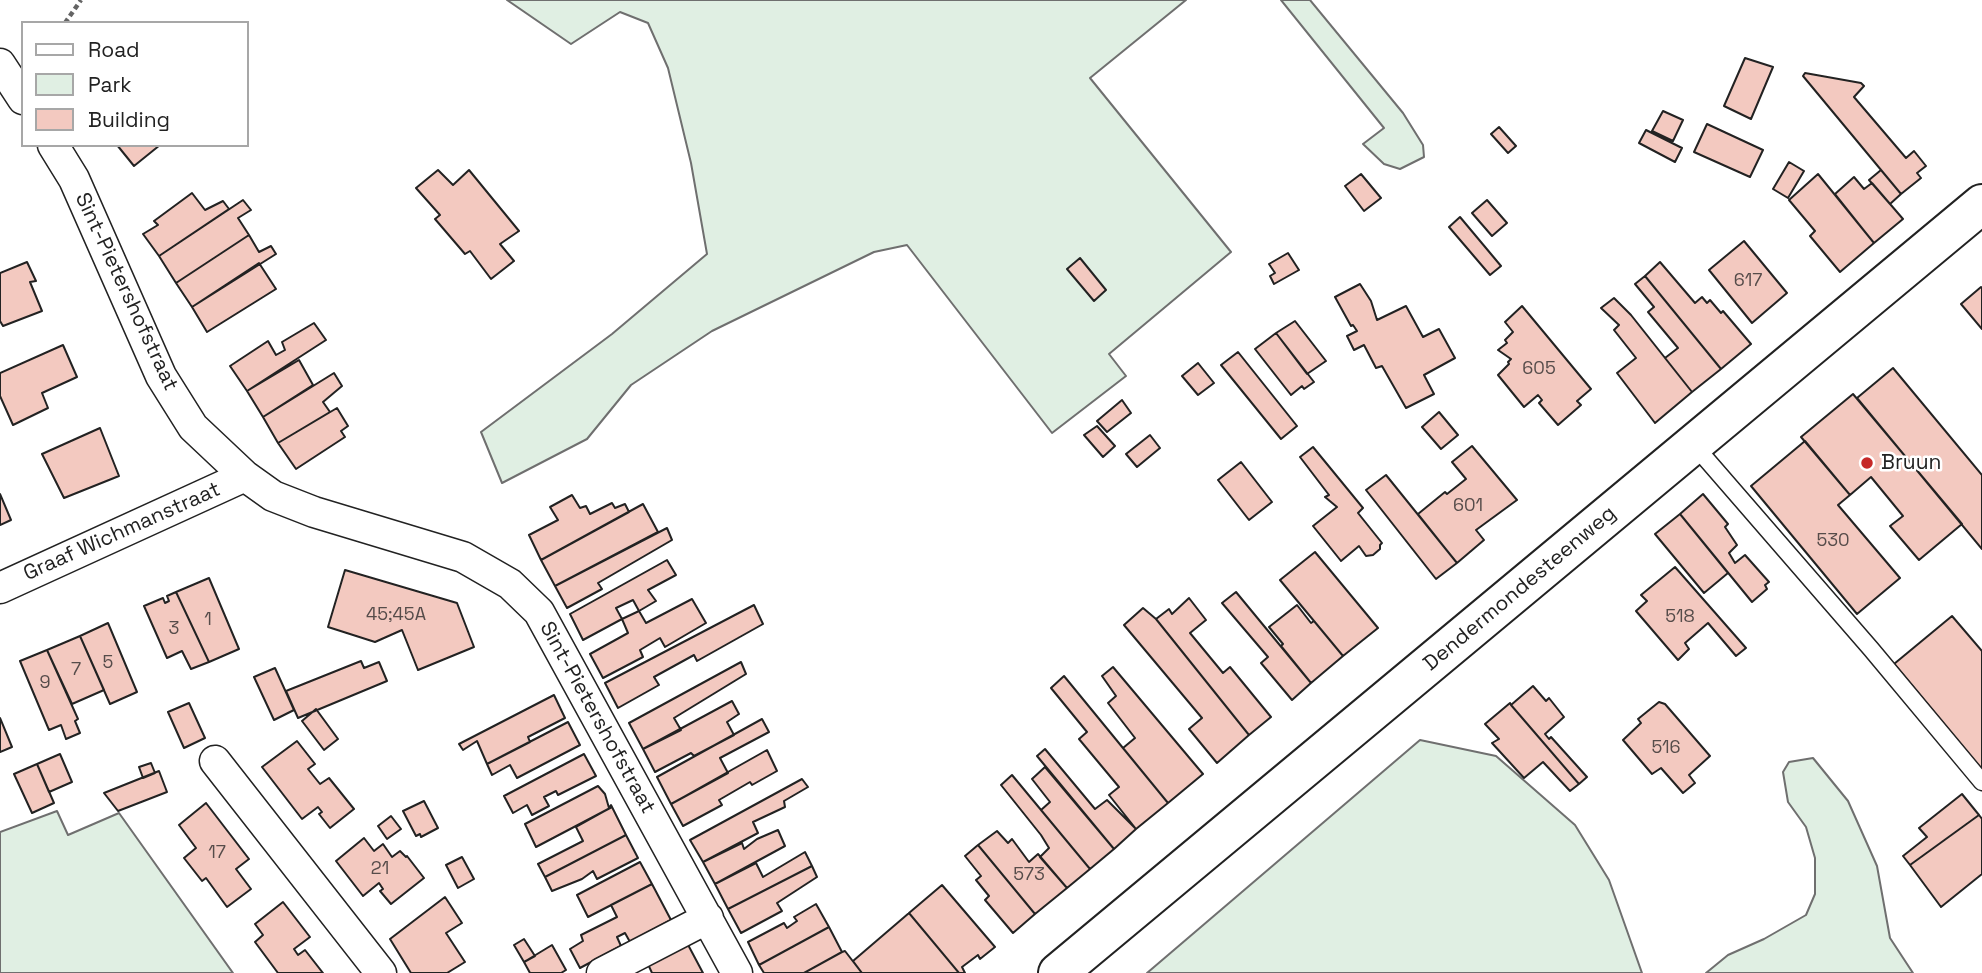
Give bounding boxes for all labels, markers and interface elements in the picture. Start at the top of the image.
legend [21,21,248,147]
text: Road [88,36,140,63]
text: Park [88,71,132,98]
text: Building [88,106,170,133]
street label: Sint-Pietershofstraat [69,189,183,395]
house number: 617 [1734,270,1762,292]
house number: 605 [1522,358,1556,380]
place label: Bruun [1881,450,1941,476]
marker: Bruun [1859,455,1875,471]
street label: Graaf Wichmanstraat [20,477,224,587]
house number: 601 [1453,495,1483,517]
street label: Dendermondesteenweg [1419,501,1621,677]
house number: 530 [1816,530,1850,552]
house number: 45;45A [366,604,426,626]
house number: 518 [1665,606,1695,628]
house number: 1 [204,609,212,631]
house number: 3 [169,618,179,640]
street label: Sint-Pietershofstraat [534,618,660,818]
house number: 5 [103,652,113,674]
house number: 7 [71,659,81,681]
house number: 9 [39,672,51,694]
house number: 516 [1651,737,1681,759]
house number: 17 [208,842,226,864]
house number: 21 [371,858,389,880]
house number: 573 [1013,864,1045,886]

